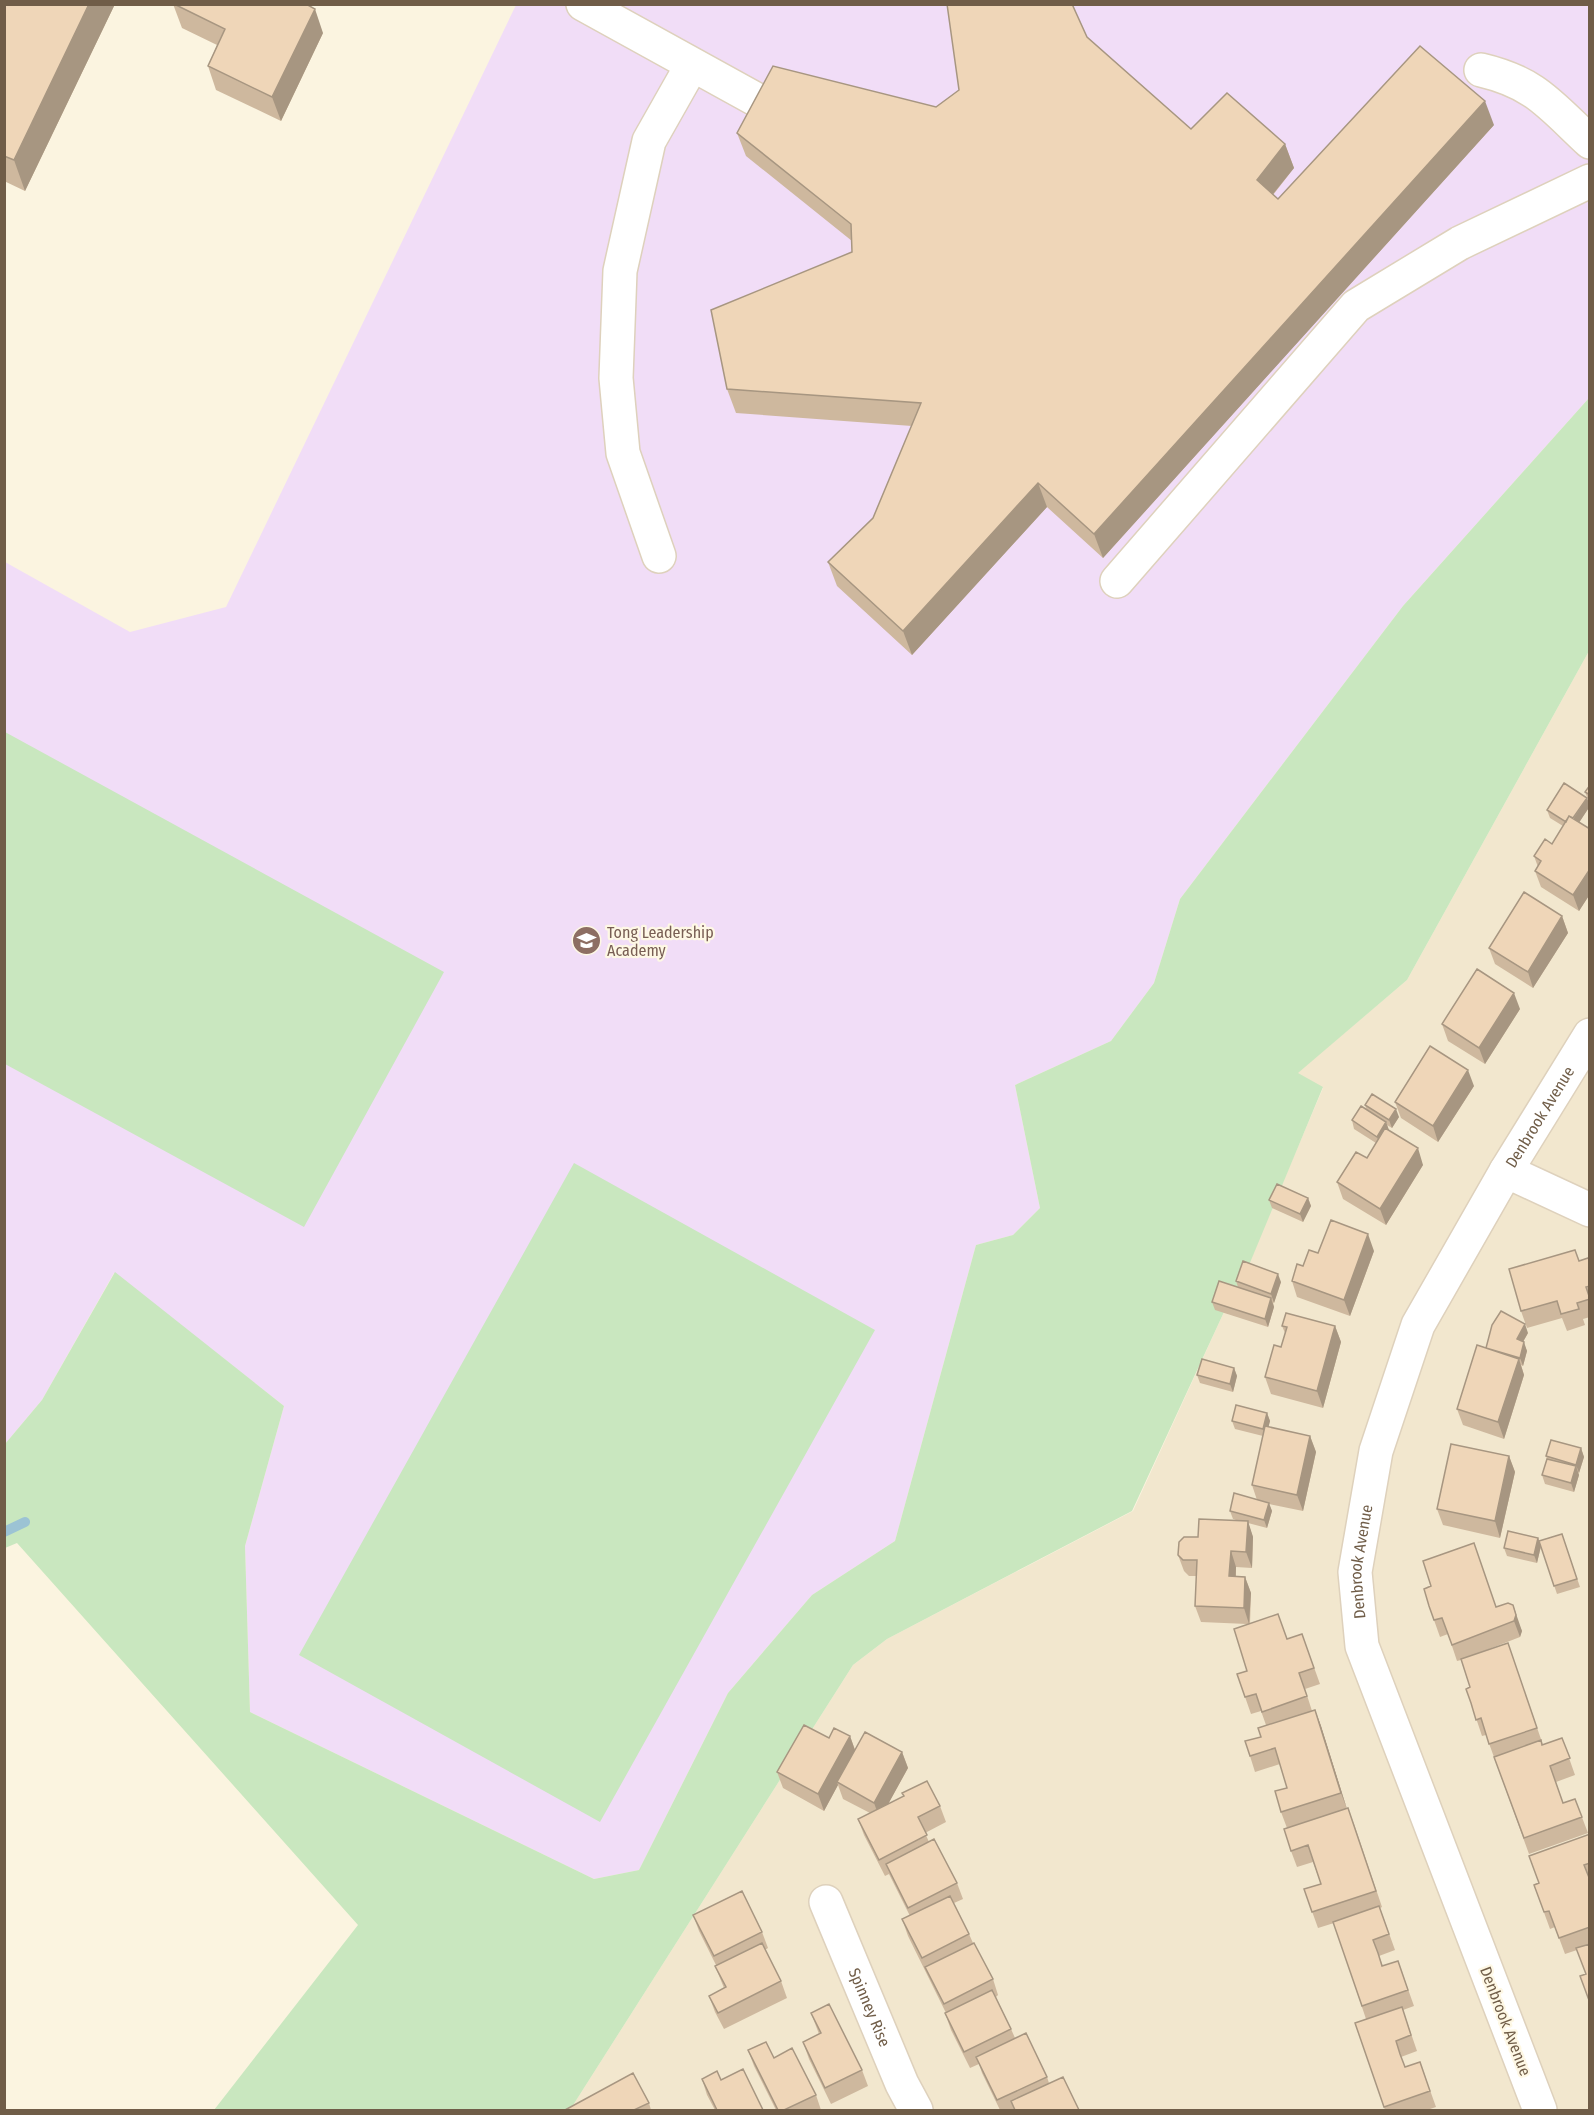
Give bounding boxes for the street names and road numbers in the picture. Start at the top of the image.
street label: Denbrook Avenue [1501,1063,1578,1171]
street label: Denbrook Avenue [1346,1503,1377,1620]
street label: Denbrook Avenue [1476,1964,1535,2079]
street label: Spinney Rise [845,1965,894,2050]

